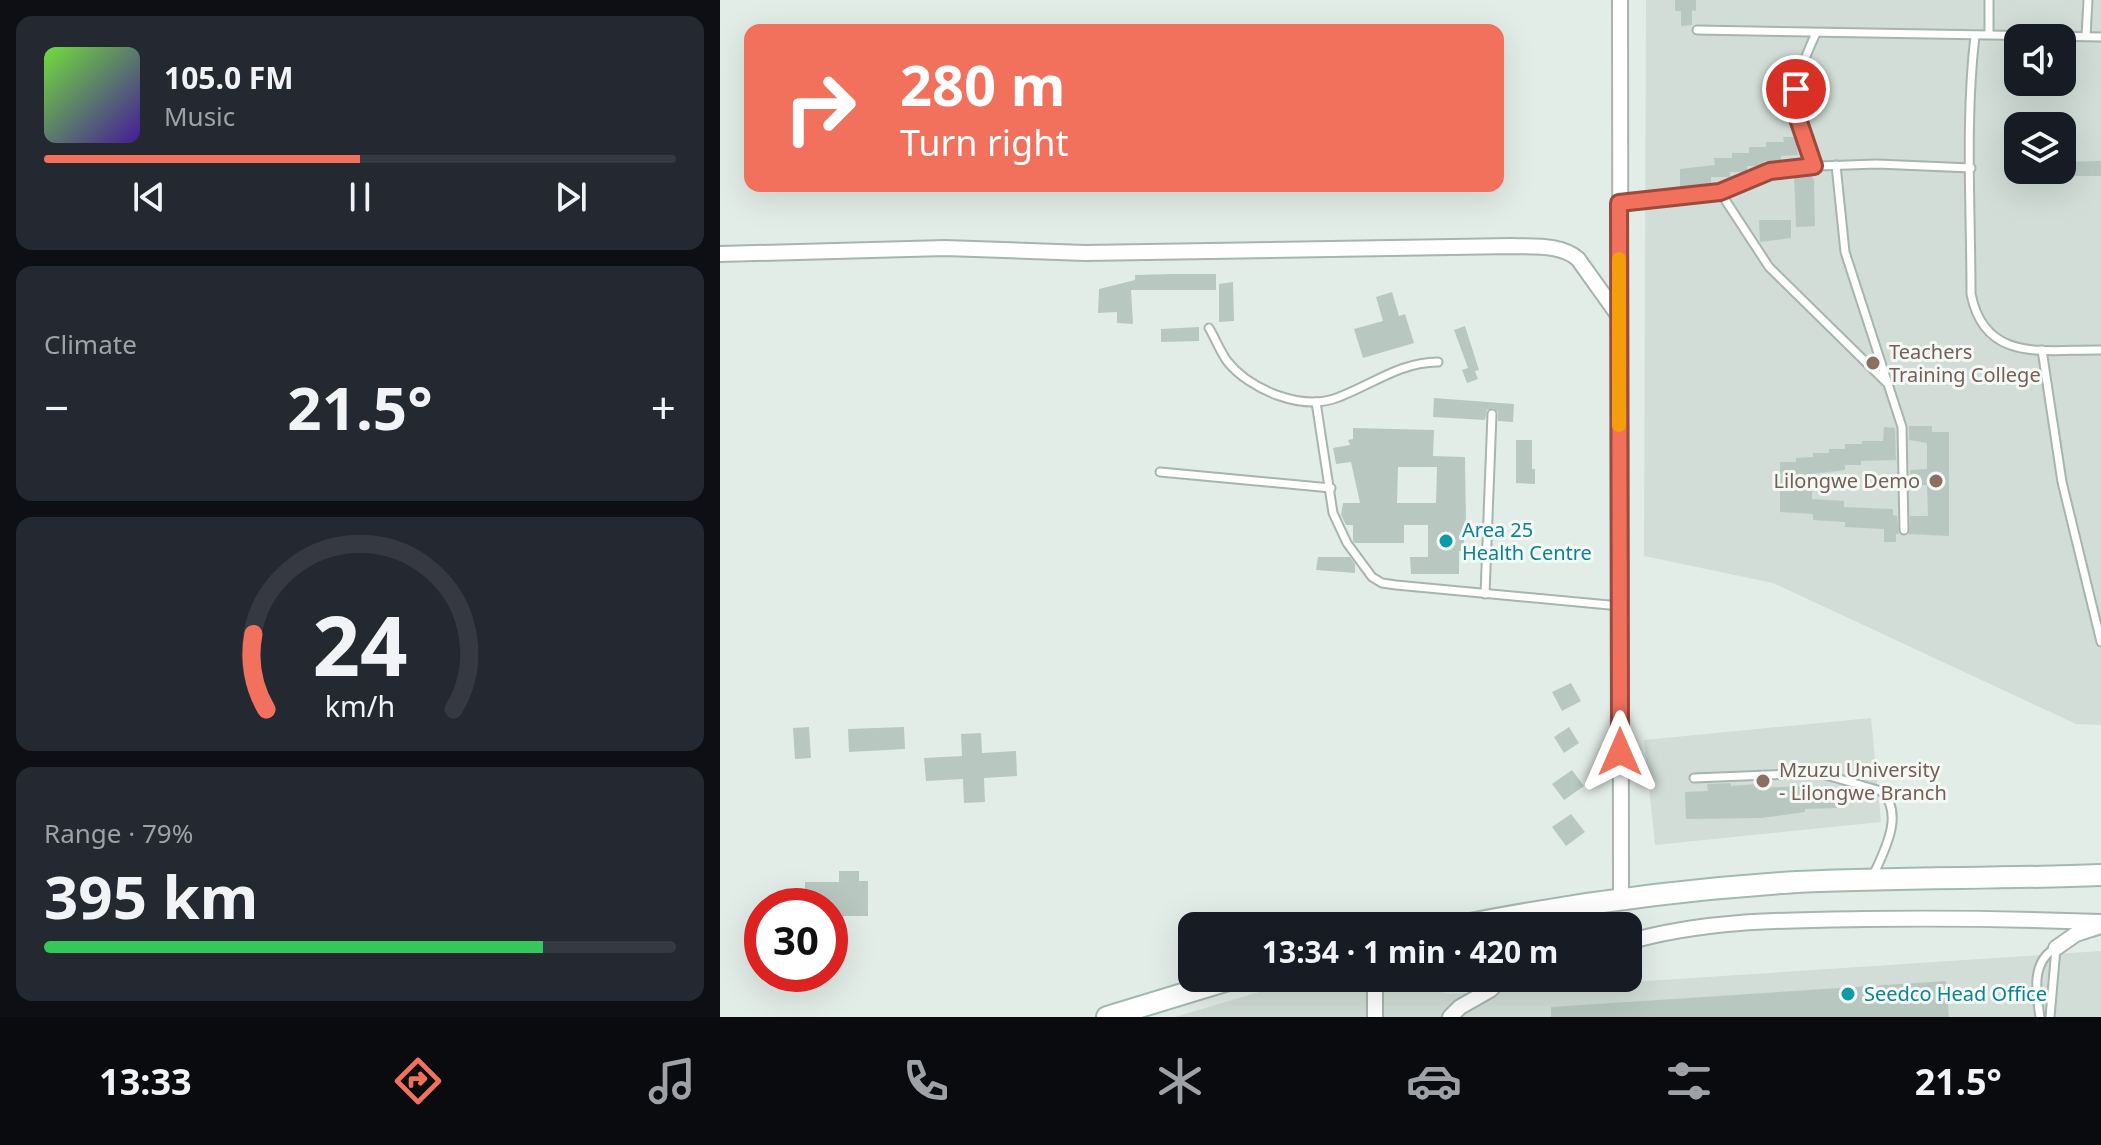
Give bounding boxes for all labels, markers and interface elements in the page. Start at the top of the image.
map controls [2004,24,2076,184]
button: sound [2004,24,2076,96]
text: 280 m [900,46,1065,122]
pin [1762,55,1830,123]
icon: right [768,56,872,160]
text: 105.0 FM [164,57,294,98]
icon: arrive [1774,67,1818,111]
text: Music [164,98,235,134]
button: layers [2004,112,2076,184]
text: Turn right [900,118,1068,167]
icon: previous [127,175,171,219]
icon: pause [338,175,382,219]
icon: next [549,175,593,219]
text: Climate [44,326,137,362]
place label: Teachers Training College [1889,338,2041,388]
marker: Teachers Training College [1864,354,1882,372]
text: 21.5° [287,366,433,448]
text: − [44,377,69,437]
text: + [651,377,676,437]
place label: Lilongwe Demo [1774,467,1920,494]
marker: Lilongwe Demo [1927,472,1945,490]
place label: Area 25 Health Centre [1462,516,1592,566]
marker: Area 25 Health Centre [1437,532,1455,550]
text: 24 [312,586,408,699]
text: km/h [325,686,395,725]
position arrow [1578,710,1662,794]
place label: Mzuzu University - Lilongwe Branch [1779,756,1947,806]
marker: Mzuzu University - Lilongwe Branch [1754,772,1772,790]
text: Range · 79% [44,815,193,851]
text: 395 km [44,855,258,937]
speed limit sign: 30 [744,888,848,992]
text: 13:34 · 1 min · 420 m [1262,931,1558,972]
place label: Seedco Head Office [1864,980,2047,1007]
marker: Seedco Head Office [1839,985,1857,1003]
icon: directions [390,1053,446,1109]
icon: music [644,1053,700,1109]
icon: phone [898,1053,954,1109]
icon: climate [1152,1053,1208,1109]
icon: car [1406,1053,1462,1109]
icon: filters [1661,1053,1717,1109]
text: 13:33 [99,1057,192,1106]
text: 21.5° [1915,1057,2002,1106]

